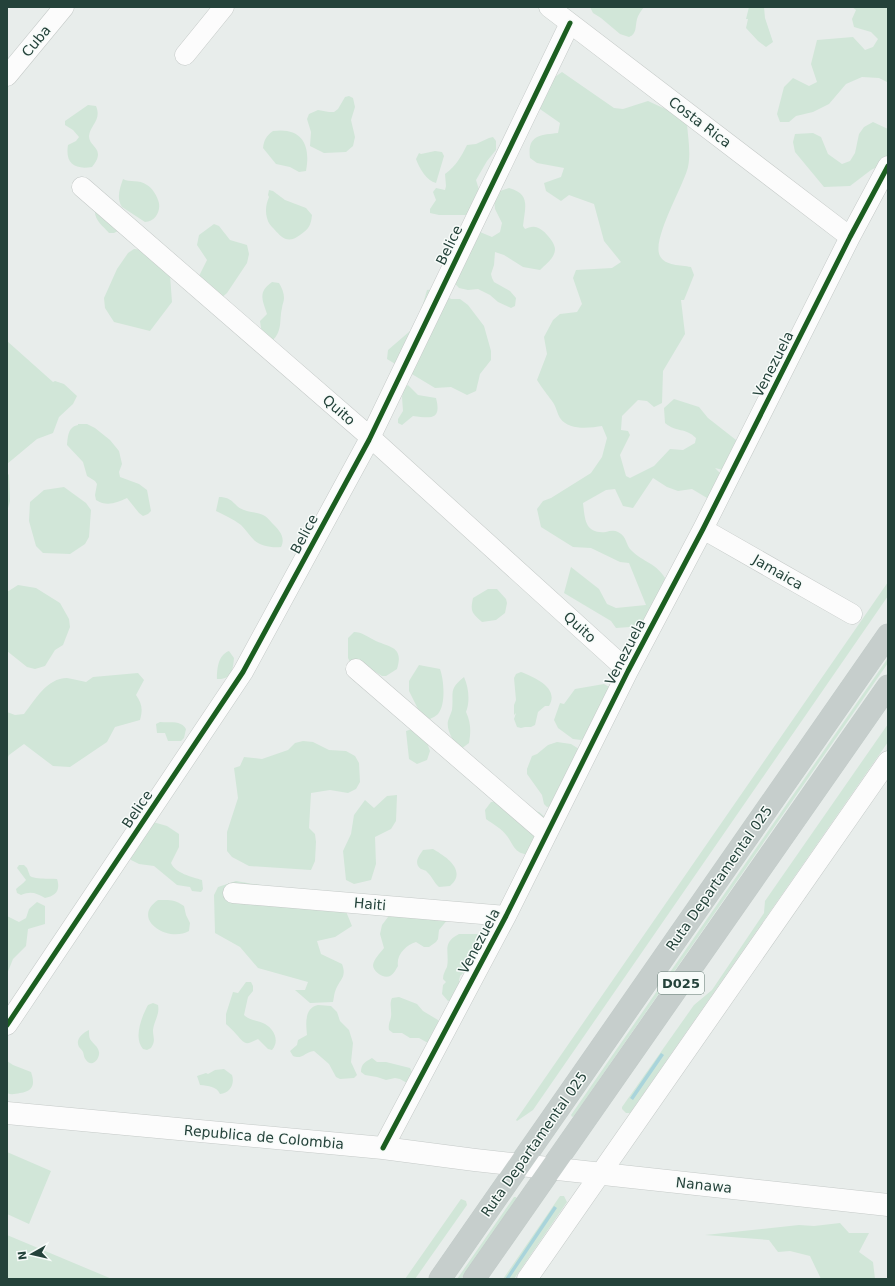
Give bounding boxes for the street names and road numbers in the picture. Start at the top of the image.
street label: Cuba [18,22,54,60]
street label: Costa Rica [666,93,734,151]
street label: Belice [433,222,465,268]
street label: Venezuela [750,328,796,400]
street label: Quito [319,392,359,428]
street label: Belice [287,512,321,556]
street label: Jamaica [749,551,806,593]
street label: Quito [561,608,599,646]
street label: Venezuela [602,616,648,688]
street label: Belice [119,787,155,831]
street label: Ruta Departamental 025 [663,802,775,954]
street label: Haiti [353,895,387,913]
street label: Venezuela [455,905,503,977]
road number: D025 [658,972,704,994]
street label: Ruta Departamental 025 [478,1068,590,1220]
street label: Republica de Colombia [183,1122,345,1152]
street label: Nanawa [675,1174,733,1196]

